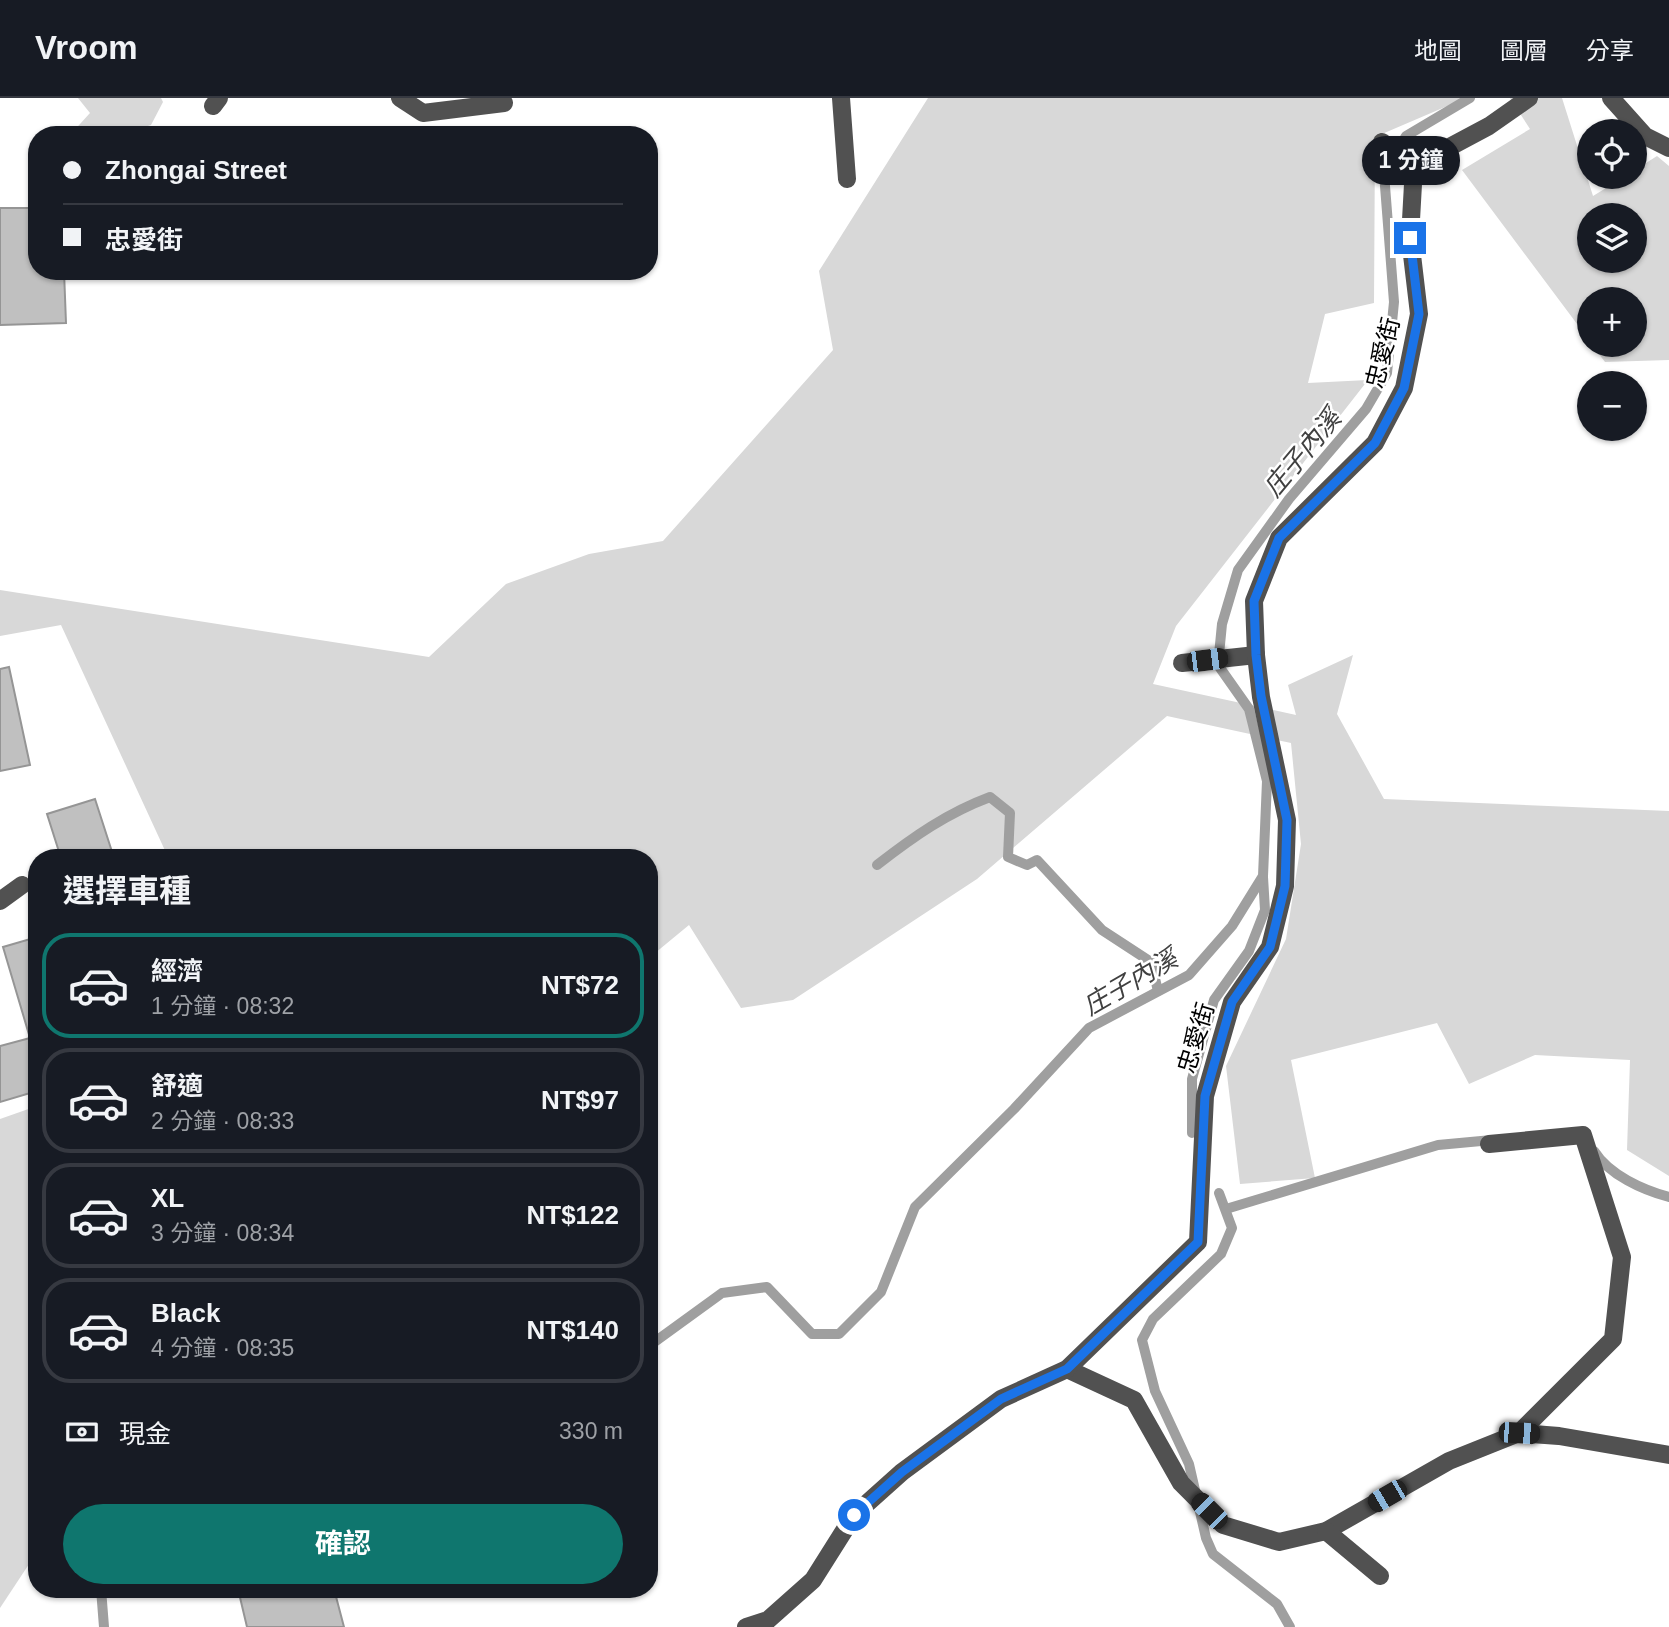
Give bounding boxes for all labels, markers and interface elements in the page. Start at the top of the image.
text: Vroom [35,29,138,66]
text: 地圖 [1414,37,1462,64]
text: 圖層 [1500,37,1548,64]
text: 分享 [1586,37,1634,64]
map controls [1577,119,1647,441]
button: locate [1577,119,1647,189]
callout: 1 分鐘 [1361,136,1459,186]
text: 1 分鐘 [1378,147,1444,173]
text: Zhongai Street [105,155,287,185]
button: layers [1577,203,1647,273]
route end [1394,222,1426,254]
text: 忠愛街 [105,225,183,255]
button: + [1577,287,1647,357]
street label: 忠愛街 [1361,315,1404,391]
button: − [1577,371,1647,441]
water label: 庄子內溪 [1257,400,1349,502]
car [1185,647,1230,673]
text: 選擇車種 [63,873,191,909]
water label: 庄子內溪 [1077,941,1186,1021]
icon: car [67,954,130,1017]
text: 經濟 [151,956,203,986]
text: NT$72 [541,970,619,1000]
text: 1 分鐘 · 08:32 [151,993,294,1019]
street label: 忠愛街 [1172,999,1219,1076]
icon: car [67,1069,130,1132]
text: 舒適 [151,1071,203,1101]
text: NT$97 [541,1085,619,1115]
text: 2 分鐘 · 08:33 [151,1108,294,1134]
text: XL [151,1183,184,1213]
icon: car [67,1184,130,1247]
text: NT$122 [527,1200,619,1230]
text: 3 分鐘 · 08:34 [151,1220,294,1246]
text: Black [151,1298,220,1328]
icon: car [67,1299,130,1362]
text: NT$140 [527,1315,619,1345]
text: 4 分鐘 · 08:35 [151,1335,294,1361]
icon: cash [63,1413,101,1451]
text: 330 m [559,1418,623,1444]
text: 現金 [119,1419,171,1449]
car [1498,1421,1541,1445]
car [1364,1476,1411,1516]
car [1187,1489,1232,1533]
route start [838,1499,870,1531]
button: 確認 [63,1504,623,1584]

